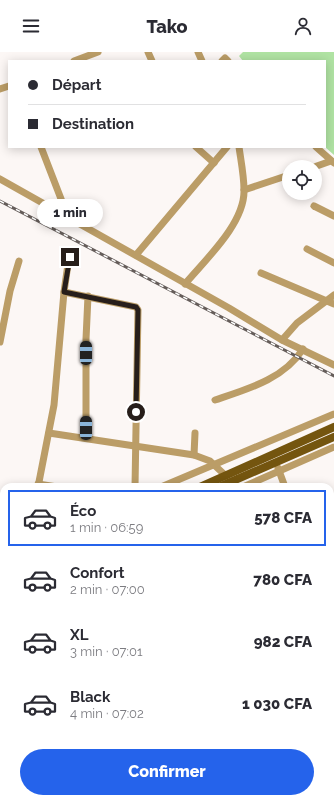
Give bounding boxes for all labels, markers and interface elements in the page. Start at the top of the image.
icon: menu [20,15,42,37]
icon: person [292,15,314,37]
text: Tako [146,16,188,37]
text: Départ [52,76,101,94]
text: Destination [52,115,134,133]
map controls [282,160,322,200]
button: locate [282,160,322,200]
callout: 1 min [37,199,103,227]
text: 1 min [53,205,87,220]
route end [61,248,79,266]
car [80,341,92,365]
route start [127,403,145,421]
car [80,416,92,440]
icon: car [22,500,58,536]
text: Éco [70,502,96,520]
text: 578 CFA [254,509,312,527]
text: 1 min · 06:59 [70,520,143,535]
icon: car [22,562,58,598]
text: Confort [70,564,124,582]
text: 780 CFA [253,571,312,589]
text: 2 min · 07:00 [70,582,145,597]
icon: car [22,624,58,660]
text: XL [70,626,88,644]
text: 982 CFA [254,633,312,651]
text: 3 min · 07:01 [70,644,142,659]
icon: car [22,686,58,722]
text: Black [70,688,110,706]
text: 1 030 CFA [242,695,312,713]
text: 4 min · 07:02 [70,706,144,721]
button: Confirmer [20,749,314,795]

